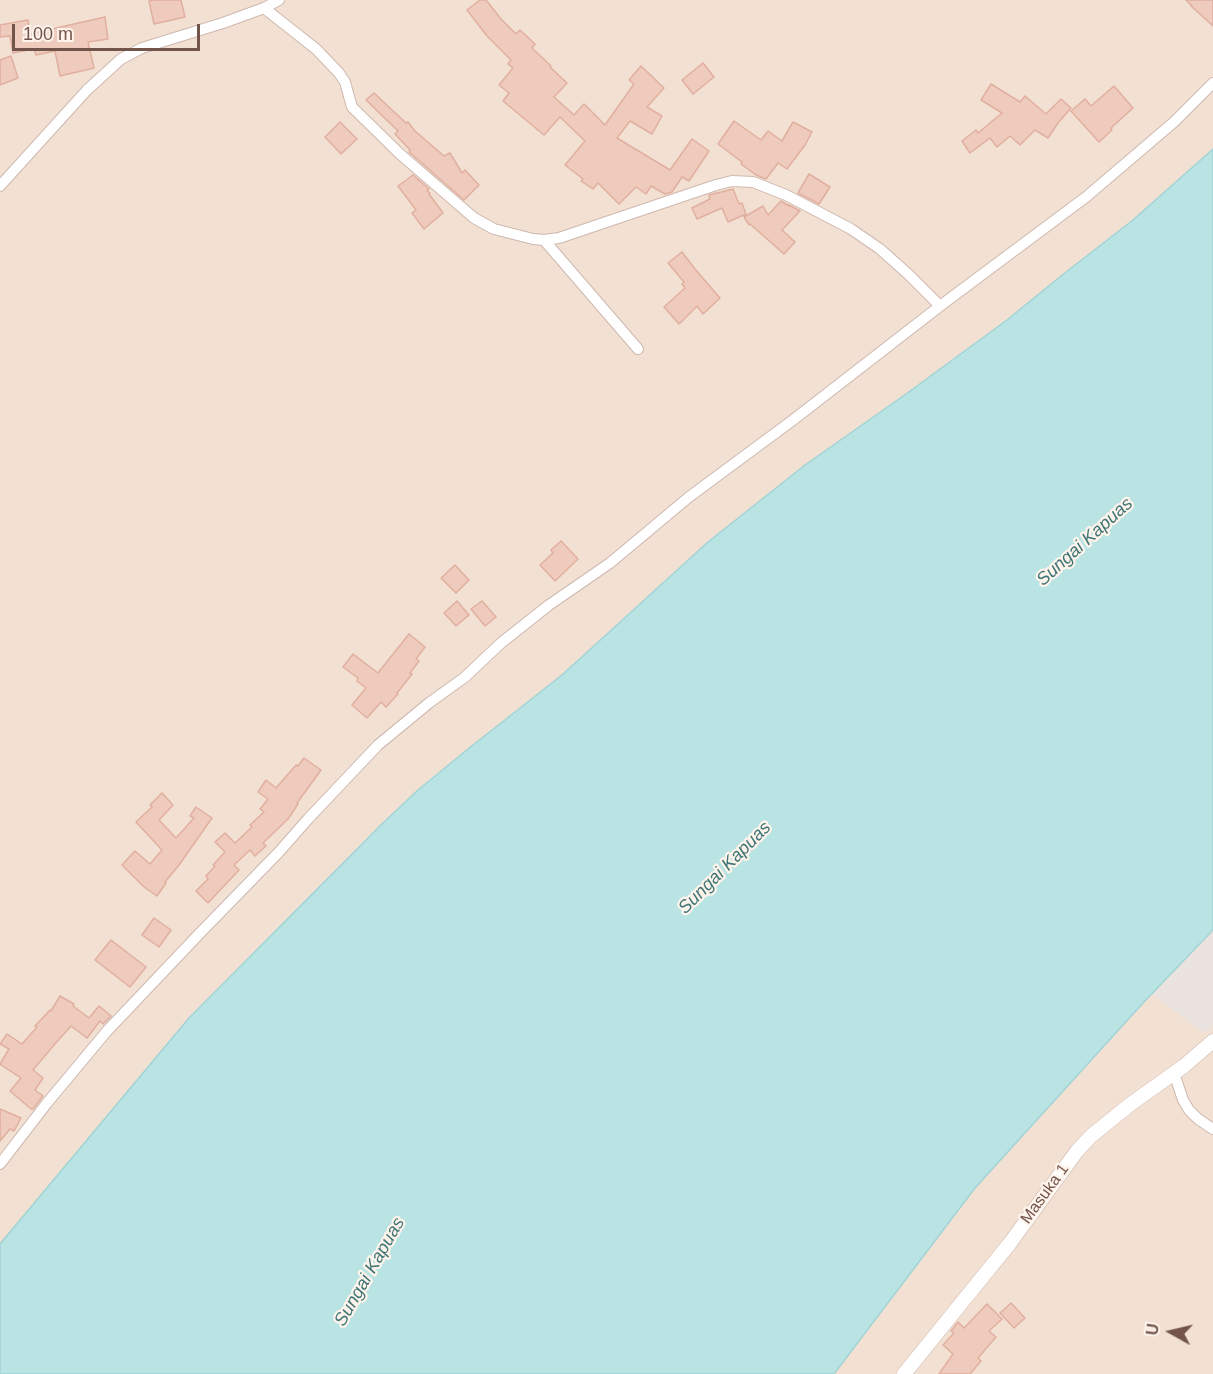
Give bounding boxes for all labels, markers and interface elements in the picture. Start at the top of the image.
scale bar [15,12,202,50]
text: 100 m [23,24,73,44]
water label: Sungai Kapuas [1032,493,1138,591]
water label: Sungai Kapuas [674,817,776,919]
street label: Masuka 1 [1017,1160,1073,1228]
water label: Sungai Kapuas [330,1214,410,1330]
north arrow [1141,1302,1201,1362]
text: U [1143,1323,1162,1336]

